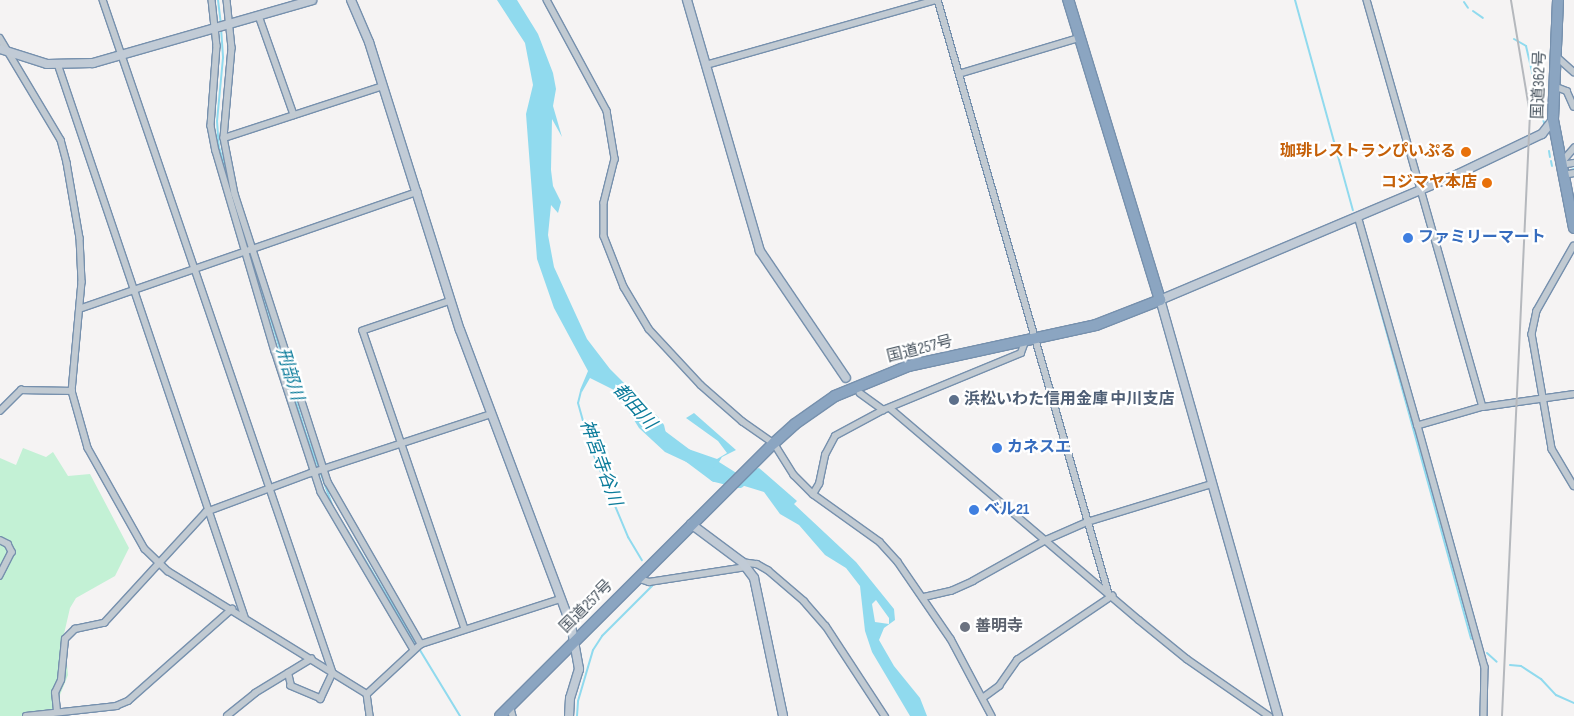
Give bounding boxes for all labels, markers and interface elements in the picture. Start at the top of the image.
street label: 国道362号 [1529,50,1551,120]
place label: 珈琲レストランぴいぷる [1280,142,1456,162]
marker: 珈琲レストランぴいぷる [1460,146,1472,158]
place label: コジマヤ本店 [1381,173,1477,193]
marker: コジマヤ本店 [1481,177,1493,189]
place label: ファミリーマート [1418,228,1546,248]
marker: ファミリーマート [1402,232,1414,244]
street label: 国道257号 [885,333,955,367]
water label: 刑部川 [271,345,307,403]
water label: 都田川 [608,380,660,434]
place label: 浜松いわた信用金庫 中川支店 [964,390,1174,410]
marker: 浜松いわた信用金庫 中川支店 [948,394,960,406]
water label: 神宮寺谷川 [574,417,626,509]
place label: カネスエ [1007,438,1071,458]
marker: カネスエ [991,442,1003,454]
place label: ベル21 [984,500,1029,520]
marker: ベル21 [968,504,980,516]
street label: 国道257号 [556,576,618,638]
place label: 善明寺 [975,617,1023,637]
marker: 善明寺 [959,621,971,633]

